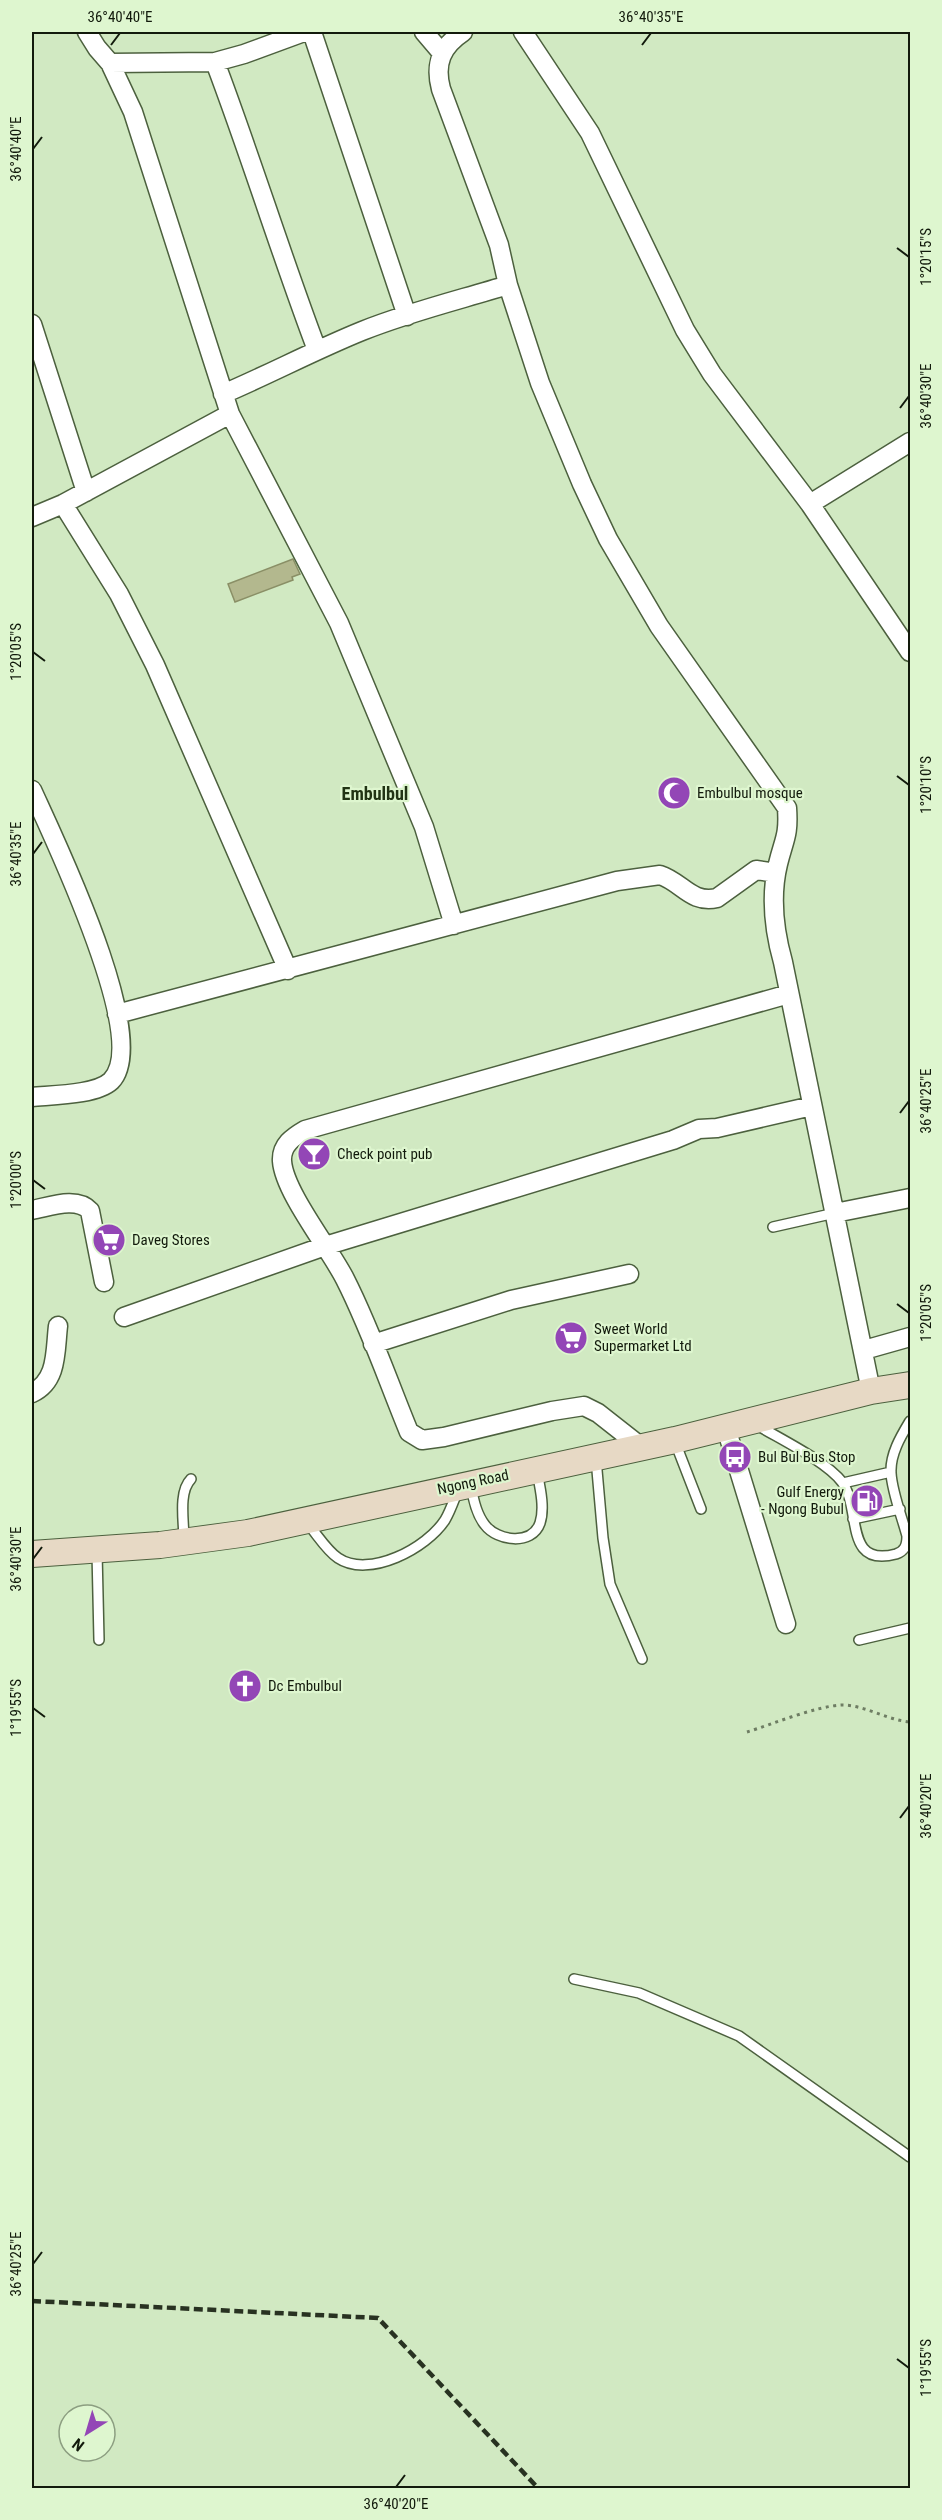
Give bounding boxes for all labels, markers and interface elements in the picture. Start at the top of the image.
text: 36°40'40"E [88,8,152,26]
text: 36°40'35"E [619,8,683,26]
text: 36°40'40"E [7,117,25,181]
text: 1°20'15"S [917,228,935,286]
text: 36°40'30"E [917,364,935,428]
text: 1°20'05"S [7,623,25,681]
text: 1°20'10"S [917,756,935,814]
mosque icon: Embulbul mosque [656,775,692,811]
district label: Embulbul [342,783,408,804]
place label: Embulbul mosque [697,784,803,802]
text: 36°40'35"E [7,822,25,886]
text: 36°40'25"E [917,1069,935,1133]
bar icon: Check point pub [296,1136,332,1172]
place label: Check point pub [337,1145,432,1163]
text: 1°20'00"S [7,1151,25,1209]
supermarket icon: Daveg Stores [91,1222,127,1258]
place label: Daveg Stores [132,1231,210,1249]
text: 1°20'05"S [917,1284,935,1342]
supermarket icon: Sweet World Supermarket Ltd [553,1320,589,1356]
place label: Sweet World Supermarket Ltd [594,1320,692,1355]
bus stop icon: Bul Bul Bus Stop [717,1439,753,1475]
place label: Bul Bul Bus Stop [758,1448,855,1466]
street label: Ngong Road [436,1466,510,1498]
place label: Gulf Energy - Ngong Bubul [761,1483,844,1518]
fuel station icon: Gulf Energy - Ngong Bubul [849,1483,885,1519]
text: 36°40'30"E [7,1527,25,1591]
church icon: Dc Embulbul [227,1668,263,1704]
place label: Dc Embulbul [268,1677,342,1695]
text: 1°19'55"S [7,1679,25,1737]
text: 36°40'20"E [917,1774,935,1838]
text: 36°40'25"E [7,2232,25,2296]
text: 1°19'55"S [917,2339,935,2397]
north arrow [57,2403,117,2463]
text: N [69,2434,88,2455]
text: 36°40'20"E [364,2495,428,2513]

